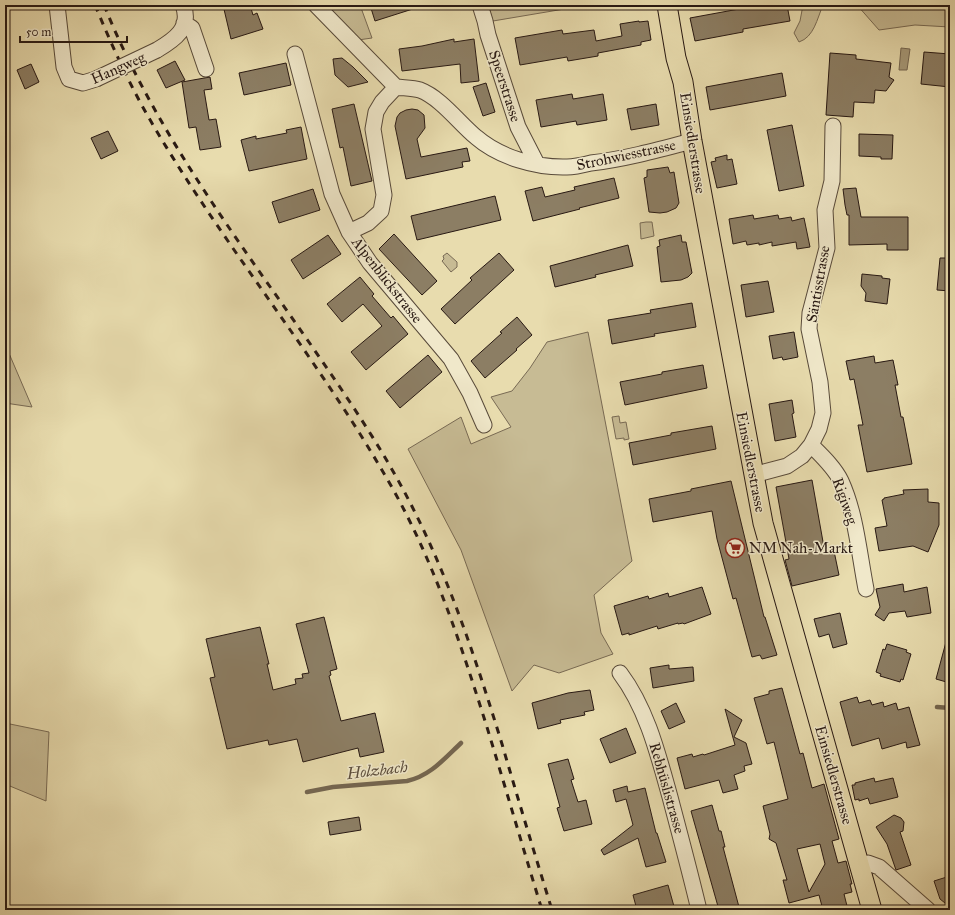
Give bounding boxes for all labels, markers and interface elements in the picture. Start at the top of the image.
scale bar [20,18,127,44]
text: 50 m [26,25,51,39]
street label: Hangweg [88,48,149,88]
street label: Speerstrasse [485,48,525,124]
street label: Einsiedlerstrasse [676,91,710,195]
street label: Strohwiesstrasse [575,136,677,174]
street label: Alpenblickstrasse [347,232,426,327]
street label: Säntisstrasse [802,244,834,324]
street label: Einsiedlerstrasse [732,410,770,514]
street label: Rigiweg [829,475,862,528]
supermarket icon: NM Nah-Markt [724,537,746,559]
place label: NM Nah-Markt [749,539,854,557]
street label: Einsiedlerstrasse [811,723,857,827]
street label: Rebhüslistrasse [645,740,689,836]
water label: Holzbach [344,757,409,783]

